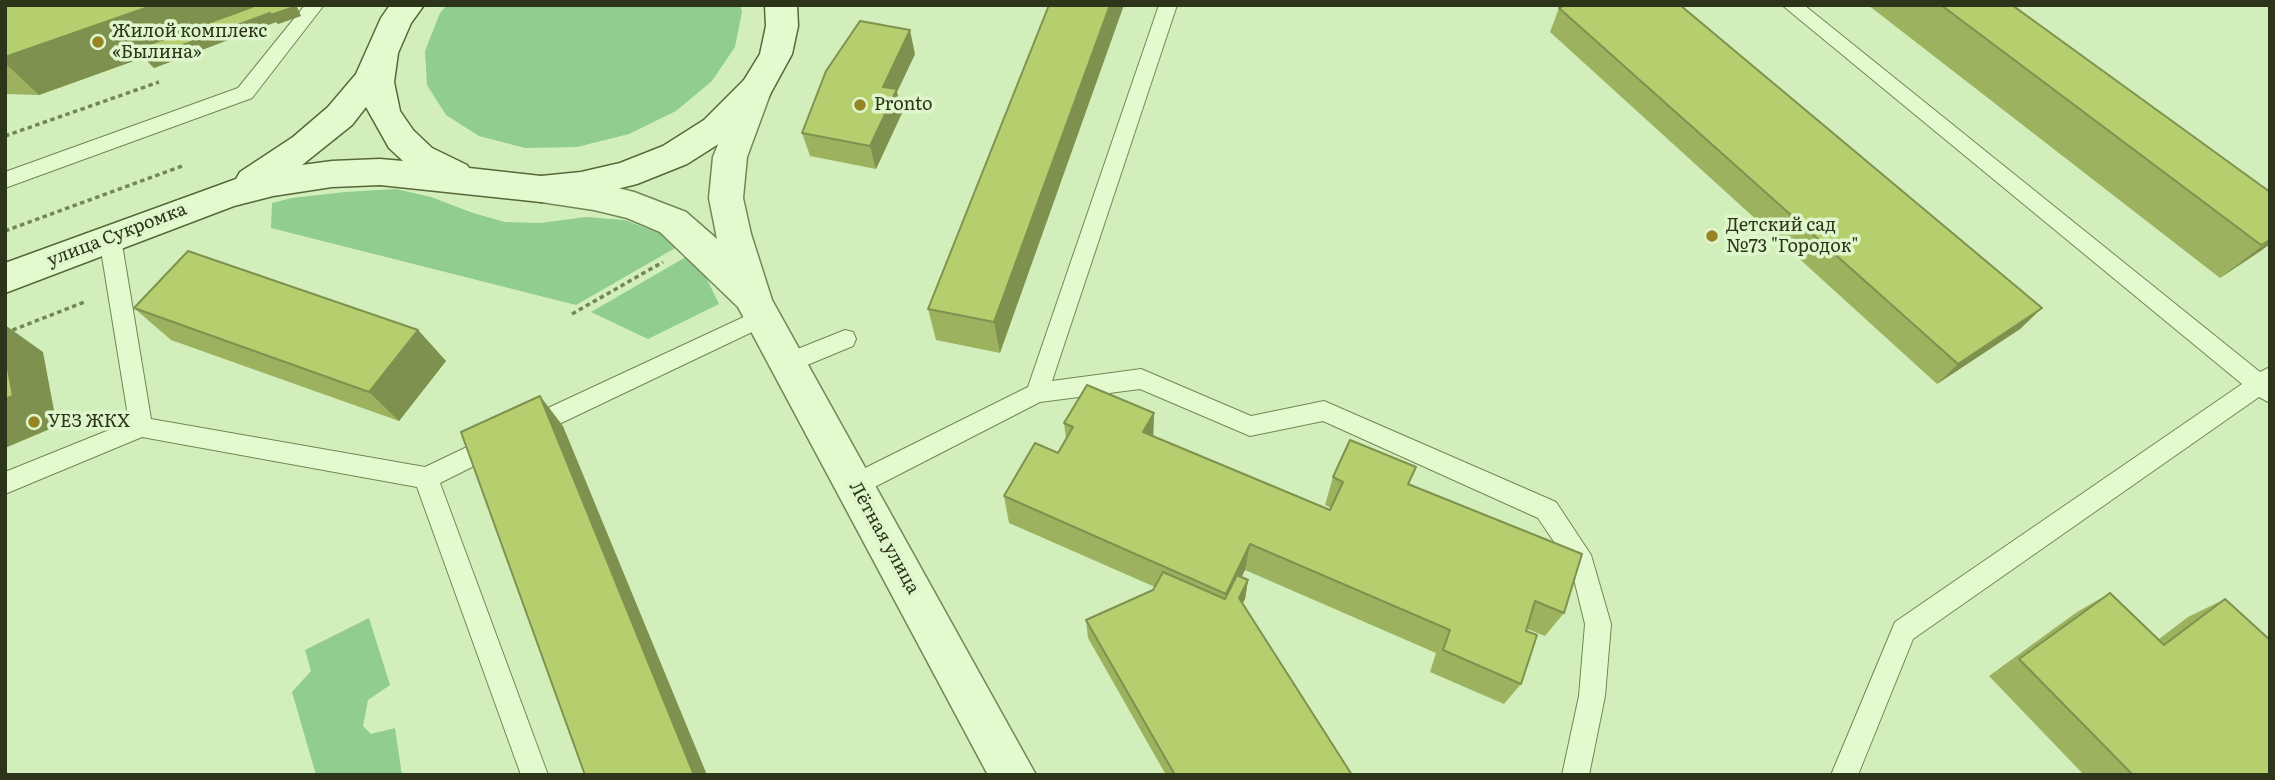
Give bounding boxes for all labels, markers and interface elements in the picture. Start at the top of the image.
place label: Жилой комплекс «Былина» [112,21,267,64]
marker: Жилой комплекс «Былина» [90,34,106,50]
place label: Pronto [874,94,933,116]
marker: Pronto [852,97,868,113]
street label: улица Сукромка [44,198,190,272]
place label: Детский сад №73 "Городок" [1726,215,1858,258]
marker: Детский сад №73 "Городок" [1704,228,1720,244]
place label: УЕЗ ЖКХ [48,411,130,433]
marker: УЕЗ ЖКХ [26,414,42,430]
street label: Лётная улица [844,478,924,598]

